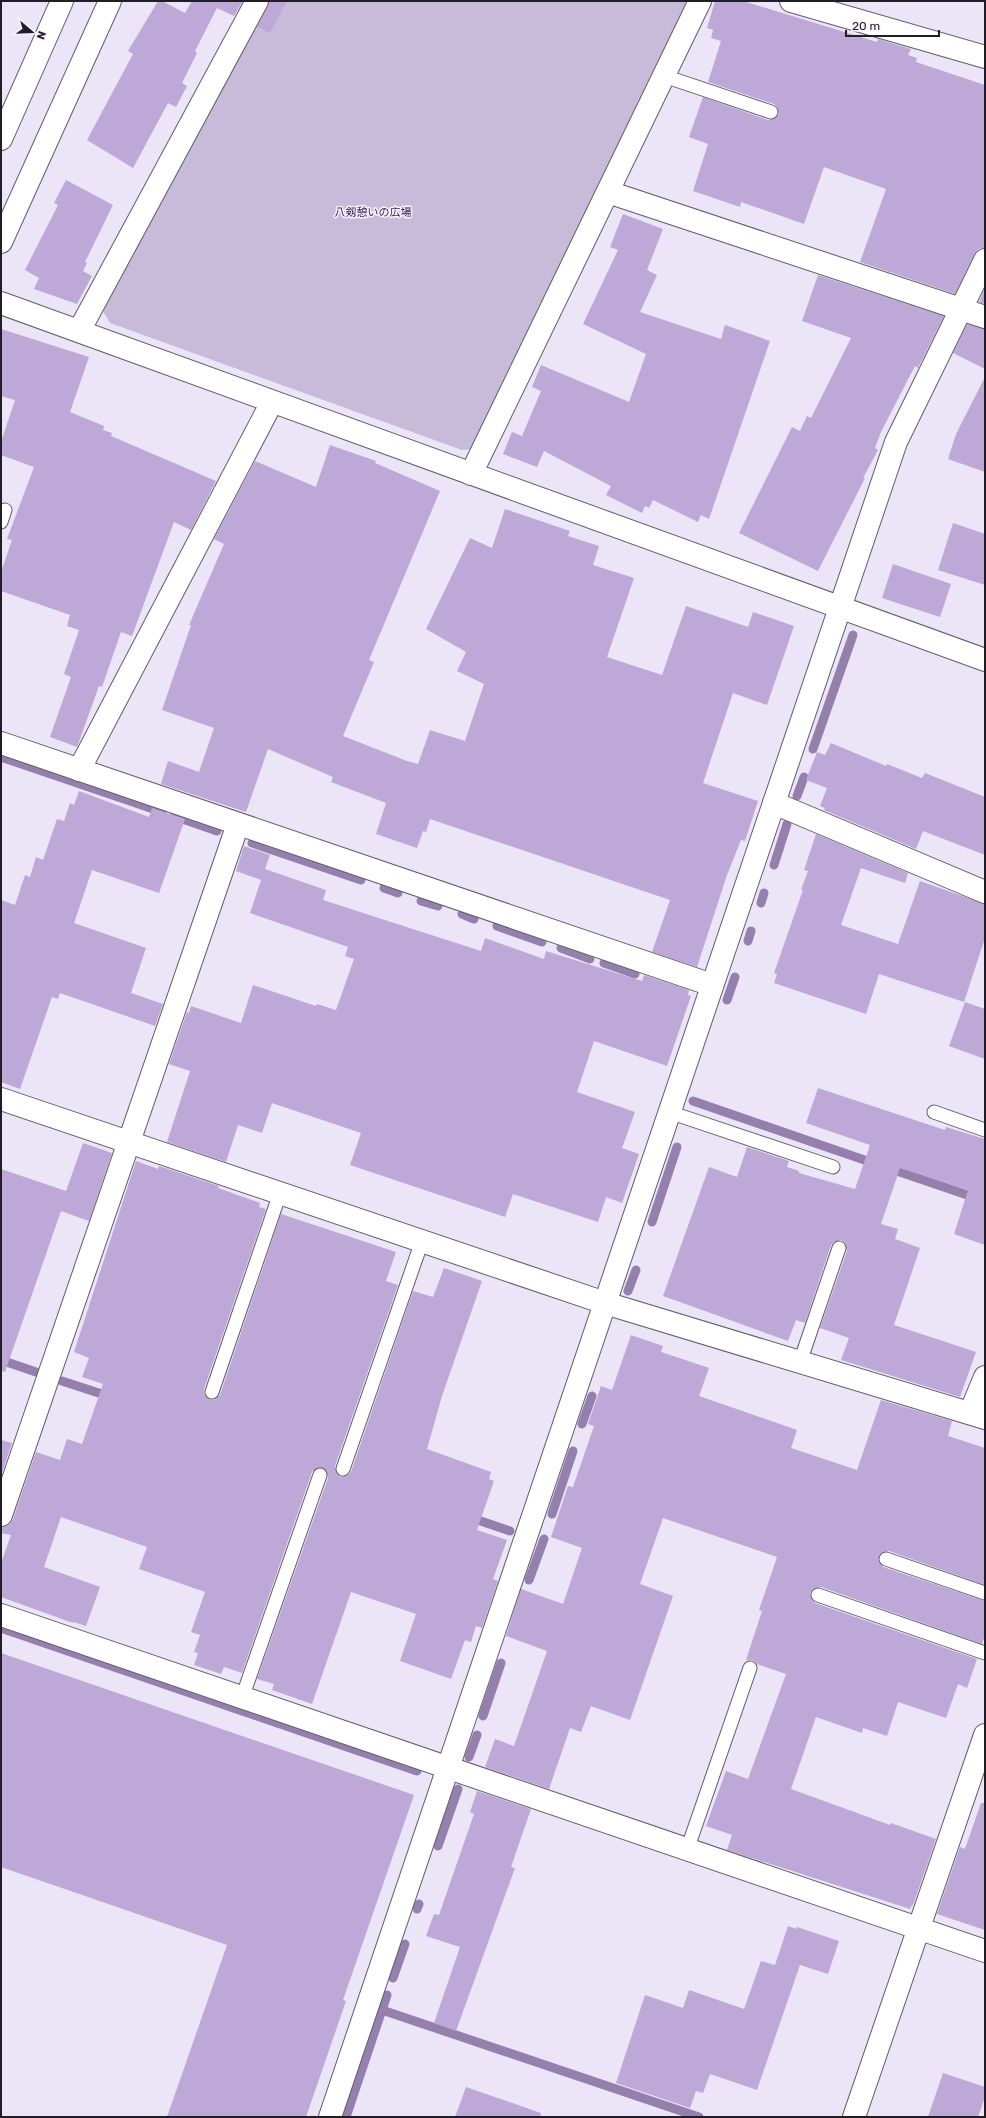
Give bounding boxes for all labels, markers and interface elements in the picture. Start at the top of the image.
north arrow [12,12,52,52]
scale bar [846,12,939,38]
text: 20 m [852,19,880,33]
text: N [34,29,48,41]
park label: 八剱憩いの広場 [335,206,412,219]

